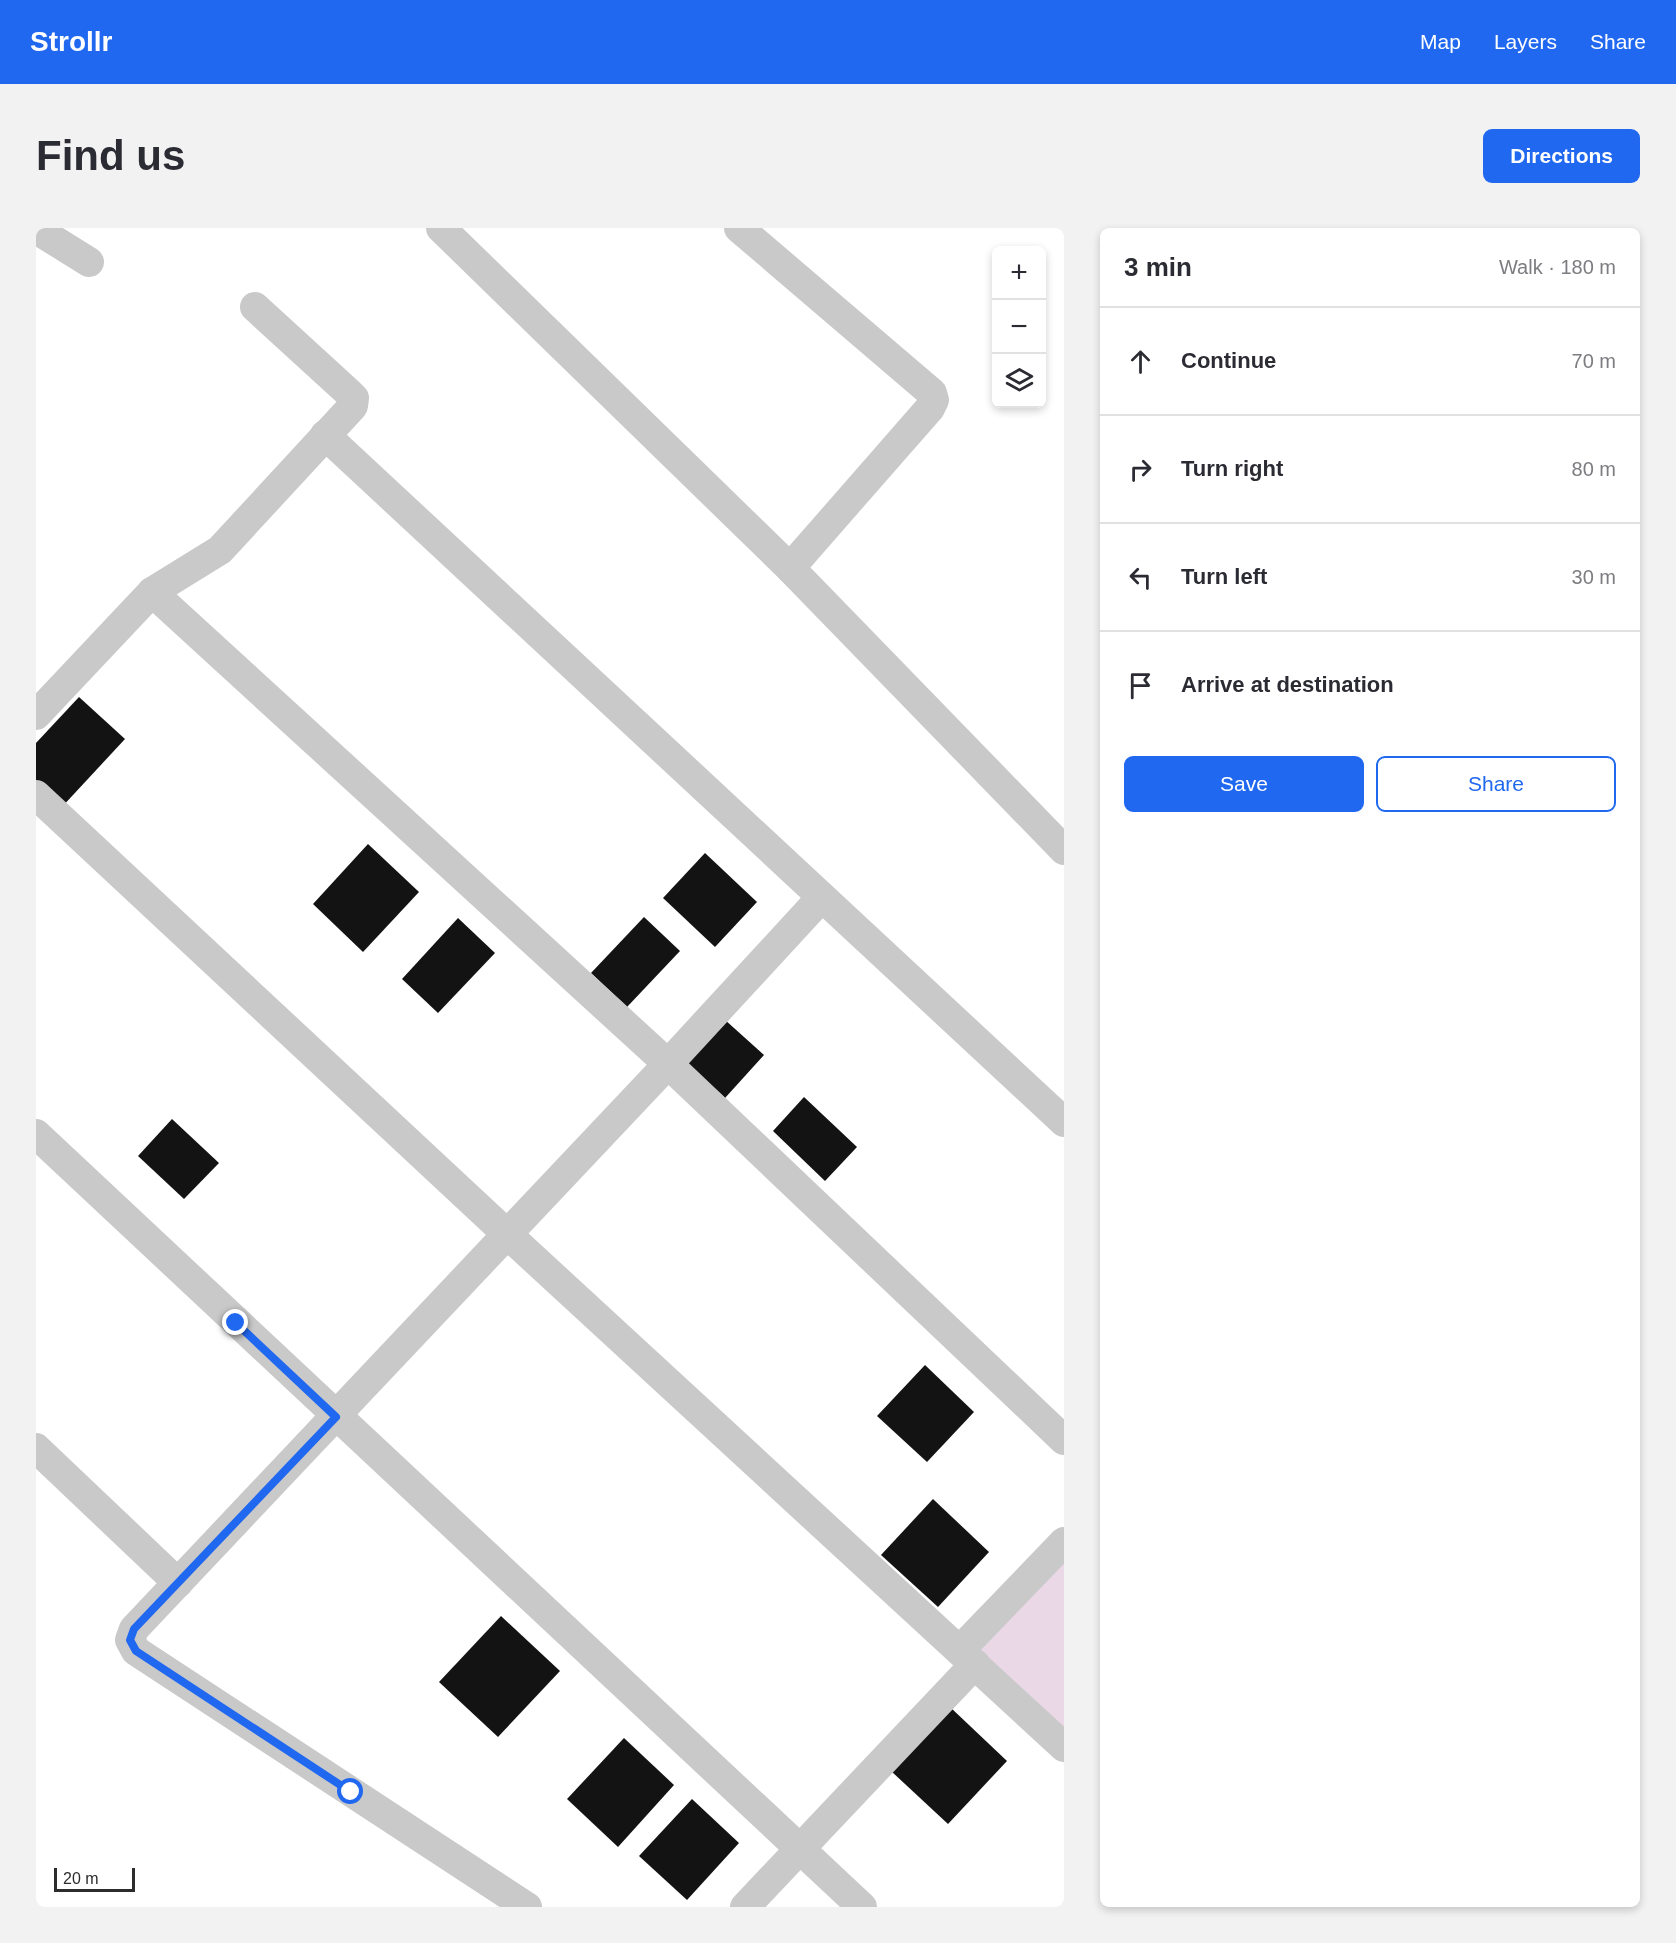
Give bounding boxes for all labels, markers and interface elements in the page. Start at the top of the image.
text: Strollr [30,26,112,57]
text: Map [1420,30,1461,53]
text: Layers [1494,30,1557,53]
text: Share [1590,30,1646,53]
button: Directions [1483,129,1640,183]
text: Find us [36,132,185,179]
map controls [992,246,1046,408]
button: + [992,246,1046,300]
text: 3 min [1124,252,1192,282]
text: Walk · 180 m [1499,256,1616,278]
button: − [992,300,1046,354]
icon: ahead [1124,345,1157,378]
text: Continue [1181,348,1276,373]
text: 70 m [1572,350,1616,372]
button: layers [992,354,1046,408]
icon: right [1124,453,1157,486]
text: Turn right [1181,456,1283,481]
text: 80 m [1572,458,1616,480]
icon: left [1124,561,1157,594]
text: Turn left [1181,564,1267,589]
text: 30 m [1572,566,1616,588]
icon: arrive [1124,669,1157,702]
text: Arrive at destination [1181,672,1394,697]
button: Save [1124,756,1364,812]
button: Share [1376,756,1616,812]
route end [222,1309,248,1335]
route start [337,1778,363,1804]
scale bar [54,1865,135,1892]
text: 20 m [63,1870,99,1887]

